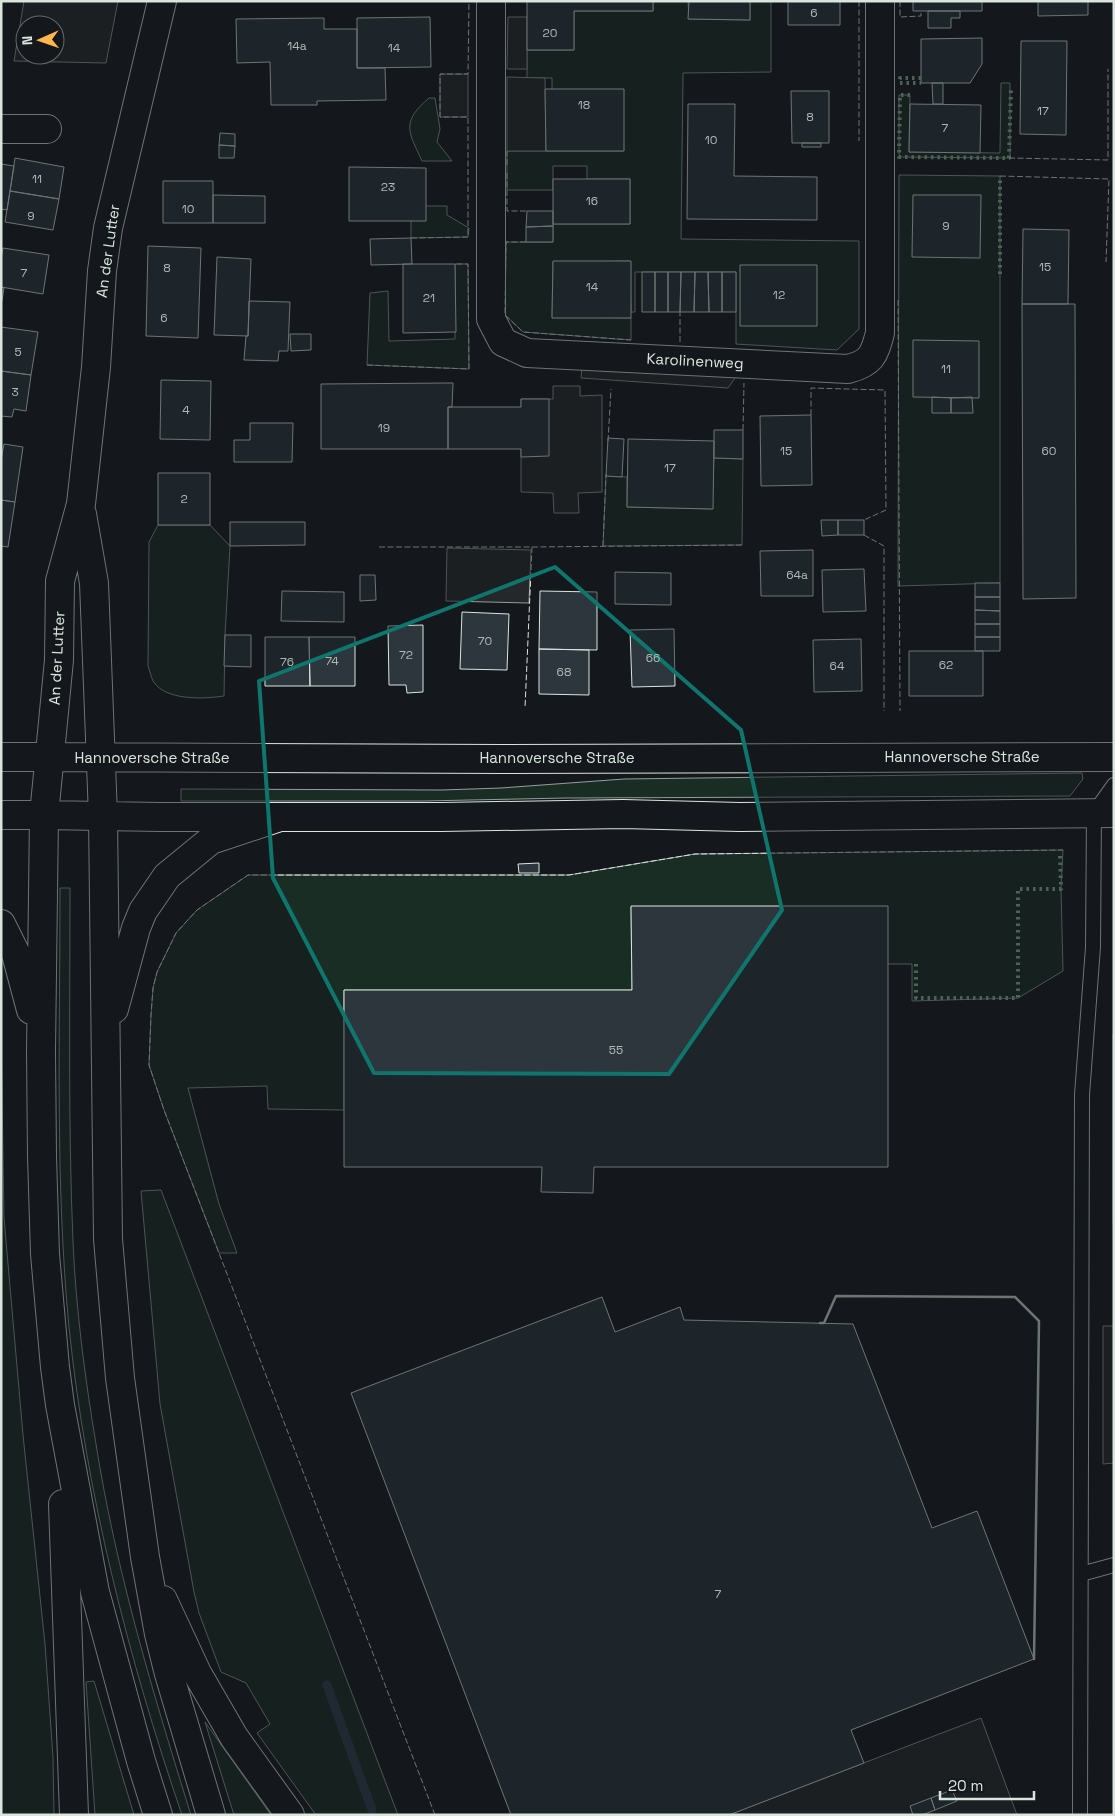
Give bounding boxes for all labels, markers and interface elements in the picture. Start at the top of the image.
house number: 6 [810,5,818,21]
north arrow [15,15,65,65]
house number: 20 [543,25,557,41]
text: N [18,35,36,45]
house number: 14a [287,38,307,54]
house number: 14 [388,40,401,56]
house number: 18 [578,97,590,113]
house number: 17 [1037,103,1049,119]
house number: 8 [806,109,814,125]
house number: 7 [942,120,949,136]
house number: 10 [705,132,717,148]
house number: 11 [32,171,42,187]
house number: 23 [381,179,395,195]
house number: 16 [586,193,598,209]
house number: 10 [182,201,194,217]
street label: An der Lutter [92,203,124,299]
house number: 9 [27,208,35,224]
house number: 9 [942,218,950,234]
house number: 15 [1039,259,1051,275]
house number: 8 [163,260,171,276]
house number: 7 [21,265,28,281]
house number: 14 [586,279,599,295]
house number: 12 [773,287,785,303]
house number: 21 [423,290,435,306]
house number: 6 [160,310,168,326]
house number: 5 [14,344,22,360]
street label: Karolinenweg [646,348,744,373]
house number: 11 [941,361,951,377]
house number: 3 [11,384,19,400]
house number: 4 [182,402,190,418]
house number: 19 [378,420,390,436]
house number: 15 [780,443,792,459]
house number: 60 [1041,443,1057,459]
house number: 17 [664,460,676,476]
house number: 2 [180,491,188,507]
house number: 64a [786,567,808,583]
street label: An der Lutter [45,610,68,705]
house number: 70 [478,633,492,649]
house number: 72 [399,647,413,663]
house number: 66 [646,650,660,666]
house number: 74 [325,653,339,669]
house number: 76 [280,654,294,670]
house number: 62 [939,657,953,673]
house number: 64 [830,658,845,674]
house number: 68 [557,664,571,680]
street label: Hannoversche Straße [884,747,1040,766]
street label: Hannoversche Straße [74,748,230,767]
street label: Hannoversche Straße [479,748,635,767]
house number: 55 [609,1042,623,1058]
house number: 7 [715,1586,722,1602]
scale bar [940,1768,1034,1800]
text: 20 m [948,1776,983,1795]

